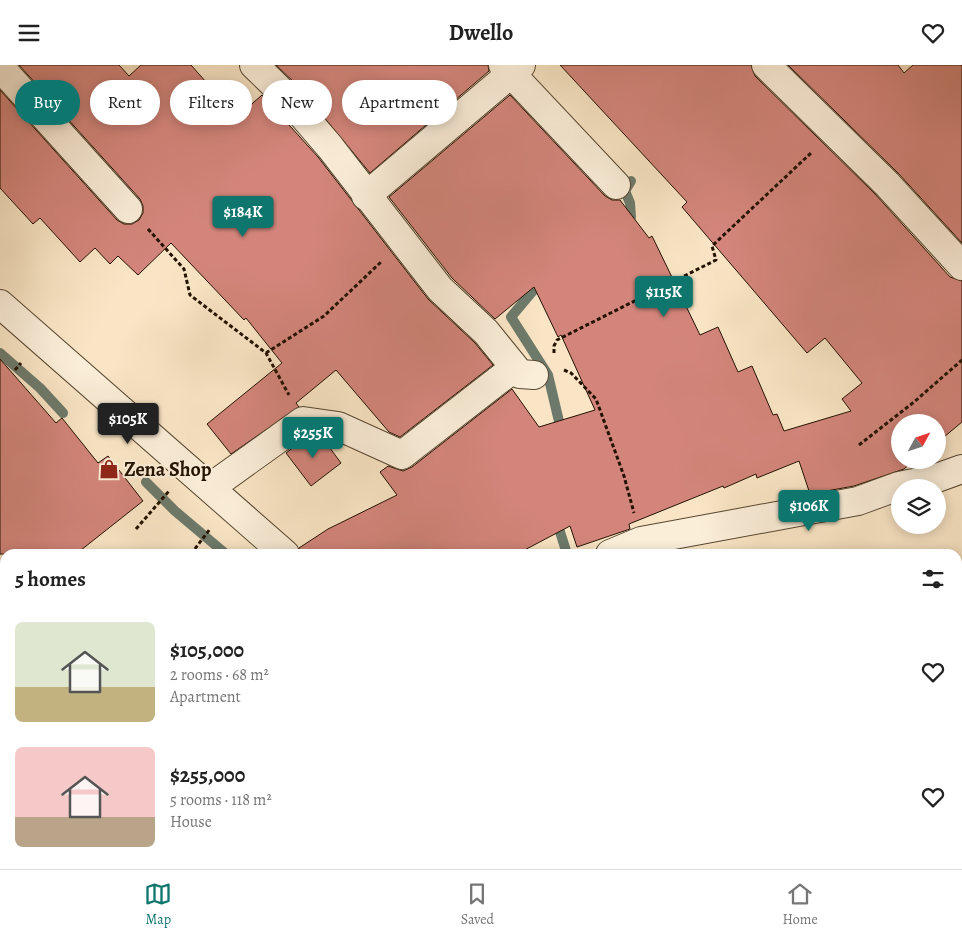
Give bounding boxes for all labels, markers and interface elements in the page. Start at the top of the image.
text: Dwello [449,18,513,48]
icon: menu [15,19,43,47]
icon: heart [919,19,947,47]
chip: Buy [15,80,80,125]
chip: Rent [90,80,160,125]
chip: Filters [170,80,252,125]
chip: New [262,80,332,125]
chip: Apartment [342,80,457,125]
pin: $184K [208,195,278,238]
text: $184K [224,201,262,223]
pin: $115K [629,275,699,318]
text: $115K [646,281,682,303]
pin: $105K [93,403,163,445]
text: $105K [109,408,147,430]
north arrow [891,414,946,469]
map controls [891,414,946,534]
pin: $255K [278,417,348,459]
text: $255K [293,422,333,444]
place label: Zena Shop [124,456,212,483]
shop icon: Zena Shop [98,458,120,480]
button: layers [891,479,946,534]
pin: $106K [774,489,844,532]
text: $106K [789,495,829,517]
text: 5 homes [15,565,86,593]
icon: filters [919,565,947,593]
text: $105,000 [170,636,244,664]
icon: home [55,642,115,702]
icon: heart [919,658,947,686]
text: 2 rooms · 68 m² [170,664,269,686]
text: Apartment [170,686,241,708]
text: $255,000 [170,761,245,789]
icon: home [55,767,115,827]
icon: heart [919,783,947,811]
text: 5 rooms · 118 m² [170,789,272,811]
text: House [170,811,212,833]
tab: Map [144,880,172,929]
tab: Saved [461,880,494,929]
tab: Home [783,880,818,929]

